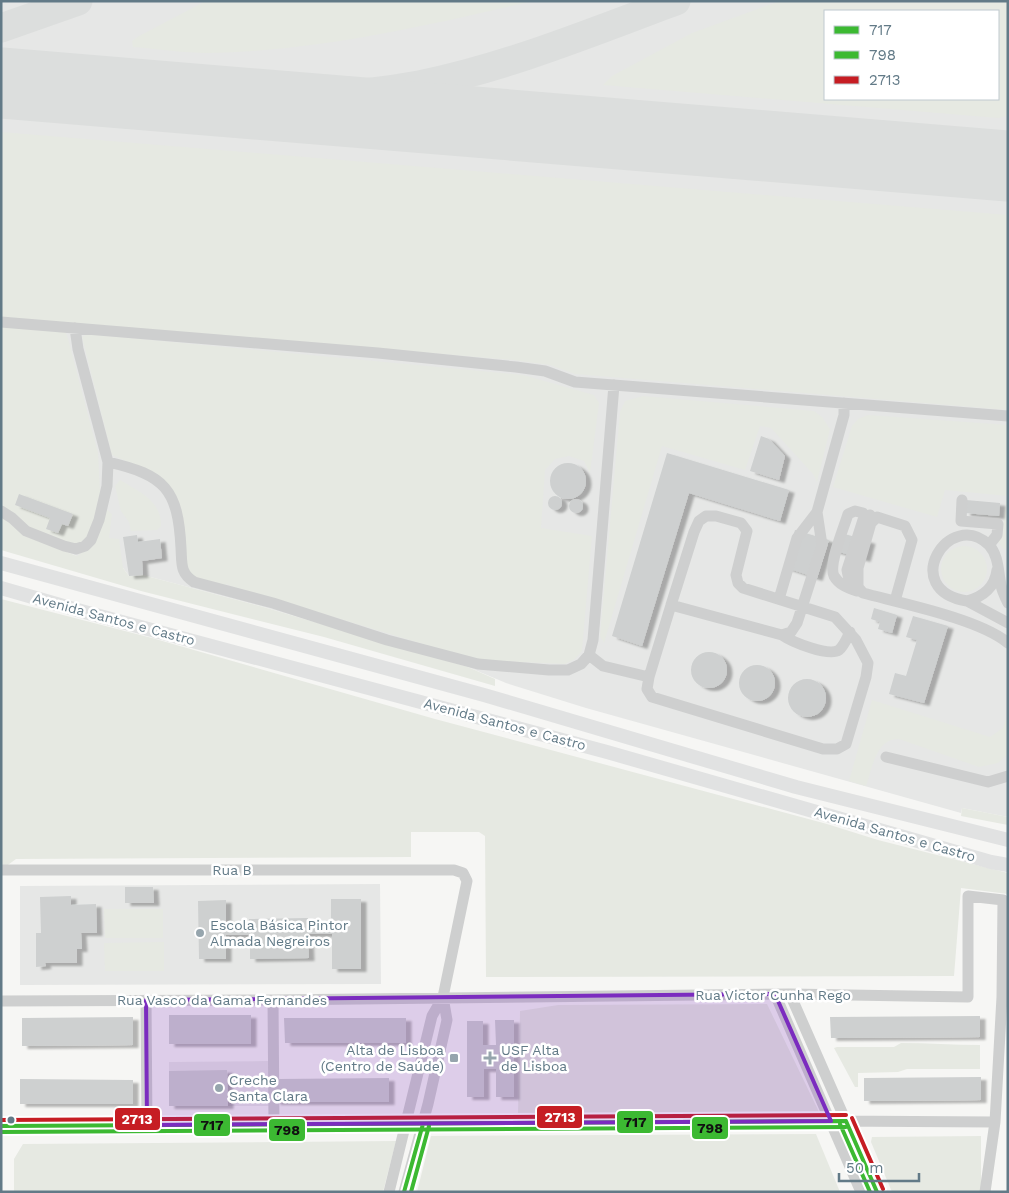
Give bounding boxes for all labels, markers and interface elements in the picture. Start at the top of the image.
legend [824,10,999,100]
text: 717 [869,21,892,39]
text: 798 [869,46,896,64]
text: 2713 [869,71,900,89]
street label: Avenida Santos e Castro [31,590,197,648]
street label: Avenida Santos e Castro [422,695,588,753]
street label: Avenida Santos e Castro [813,803,977,865]
street label: Rua B [212,862,252,878]
place label: Escola Básica Pintor Almada Negreiros [210,917,349,949]
marker: Escola Básica Pintor Almada Negreiros [194,927,206,939]
street label: Rua Victor Cunha Rego [695,987,851,1003]
street label: Rua Vasco da Gama Fernandes [117,992,327,1008]
place label: Alta de Lisboa (Centro de Saúde) [321,1042,444,1074]
place label: USF Alta de Lisboa [501,1042,567,1074]
marker: USF Alta de Lisboa [483,1051,497,1065]
marker: Alta de Lisboa (Centro de Saúde) [448,1052,460,1064]
place label: Creche Santa Clara [229,1072,308,1104]
marker: Creche Santa Clara [213,1082,225,1094]
line badge: 2713 [536,1105,583,1129]
line badge: 2713 [114,1107,161,1131]
text: 2713 [545,1109,575,1125]
line badge: 717 [616,1110,654,1134]
text: 2713 [122,1111,152,1127]
line badge: 717 [193,1113,231,1137]
text: 717 [623,1114,647,1130]
unlabelled marker [6,1115,16,1125]
line badge: 798 [691,1116,729,1140]
text: 717 [200,1117,224,1133]
line badge: 798 [268,1118,306,1142]
text: 798 [697,1120,723,1136]
text: 798 [274,1122,300,1138]
scale bar [839,1150,919,1182]
text: 50 m [846,1159,883,1177]

